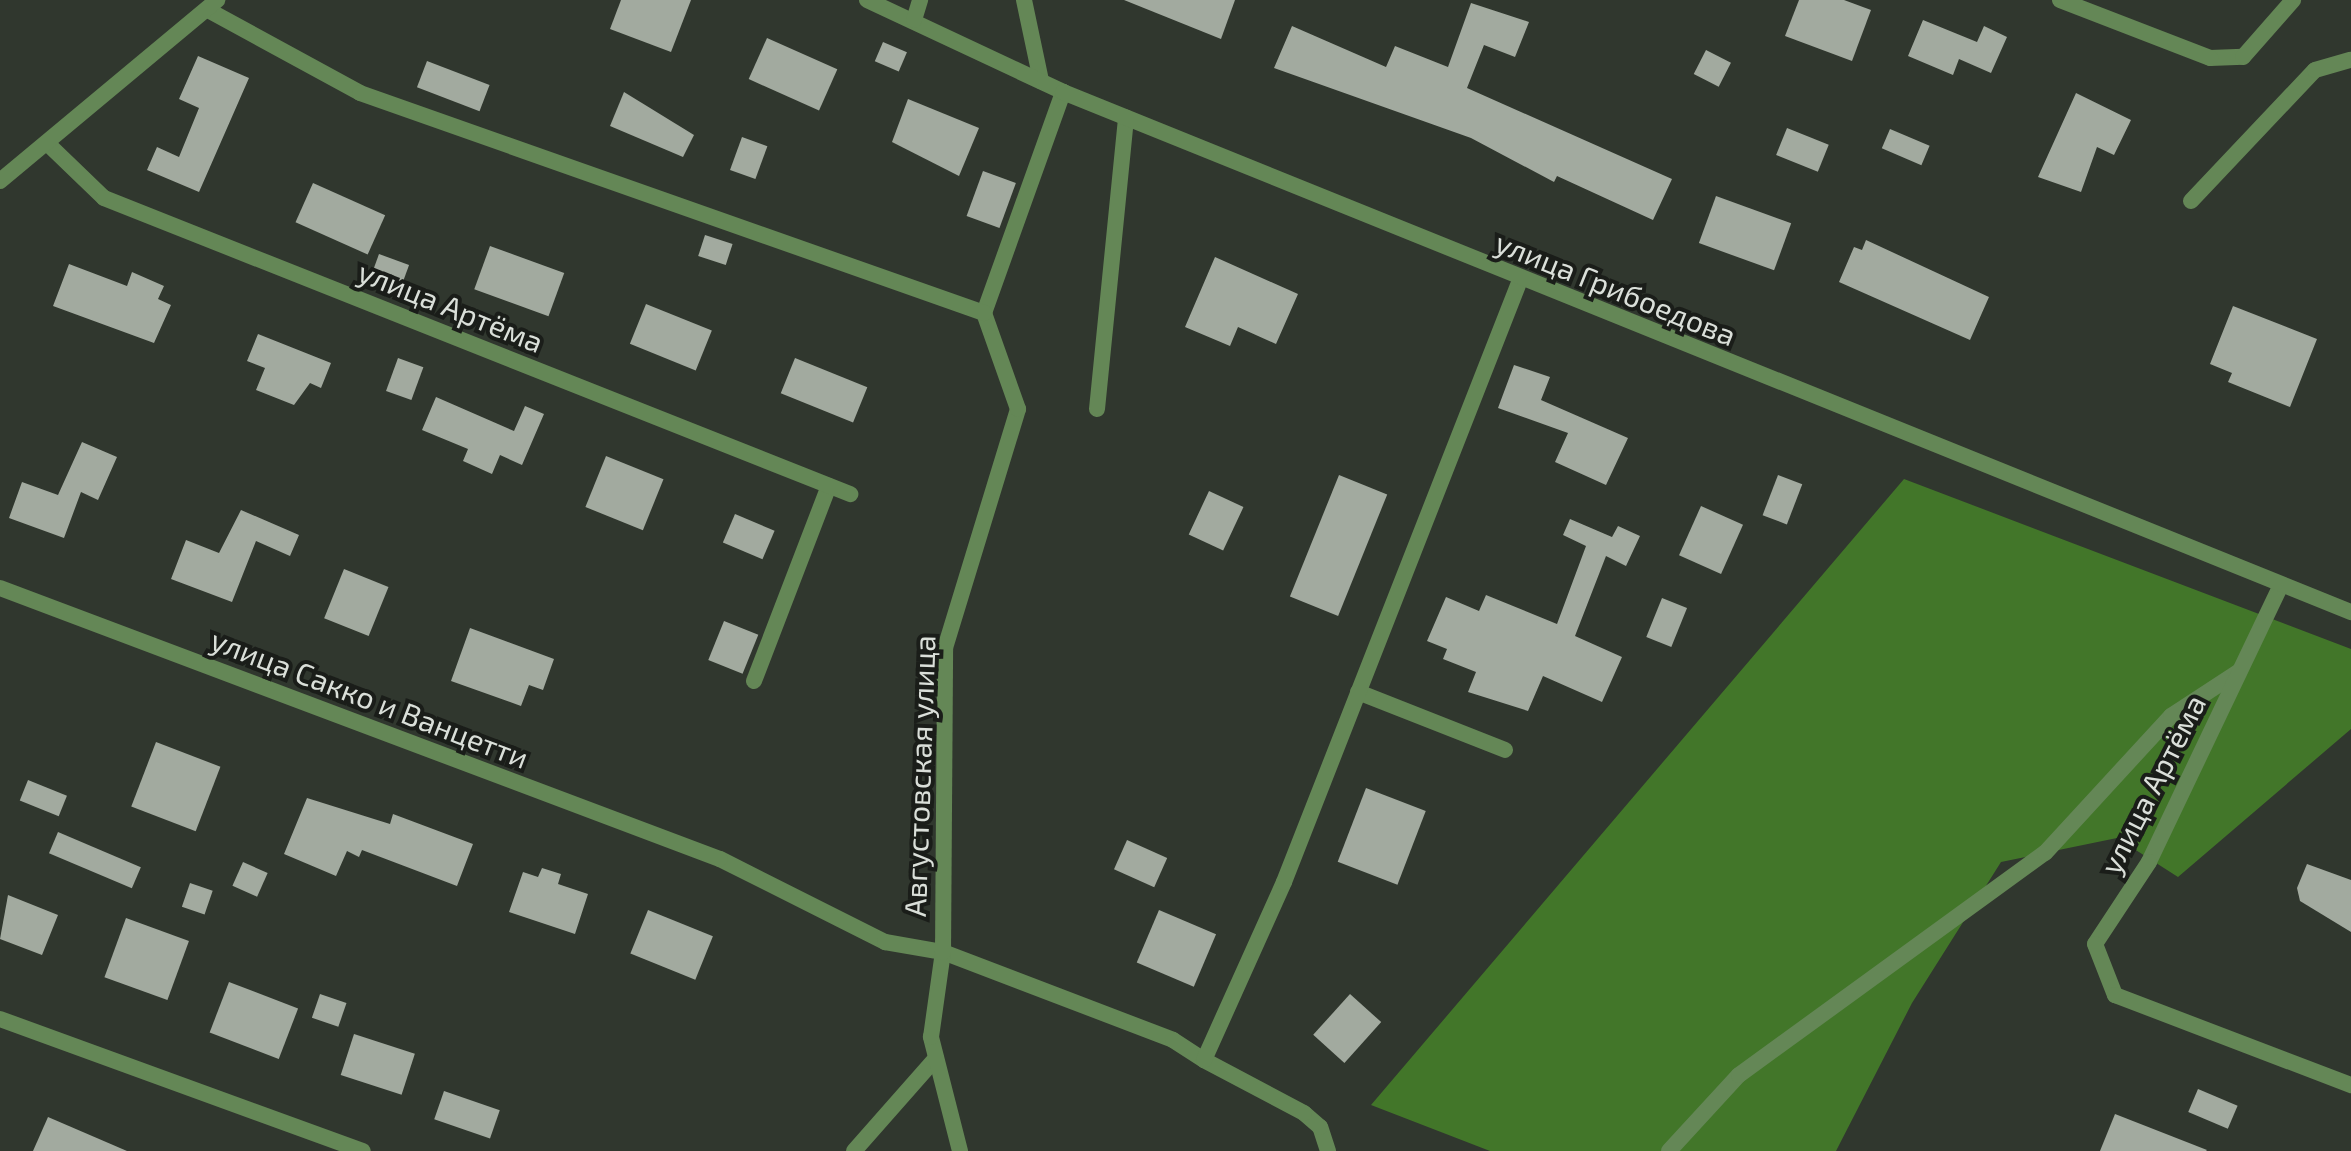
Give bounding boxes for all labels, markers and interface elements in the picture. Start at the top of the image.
street label: улица Грибоедова [1490,223,1742,353]
street label: улица Артёма [353,253,549,359]
street label: улица Сакко и Ванцетти [206,621,534,775]
street label: Августовская улица [896,634,942,918]
street label: улица Артёма [2091,688,2213,880]

